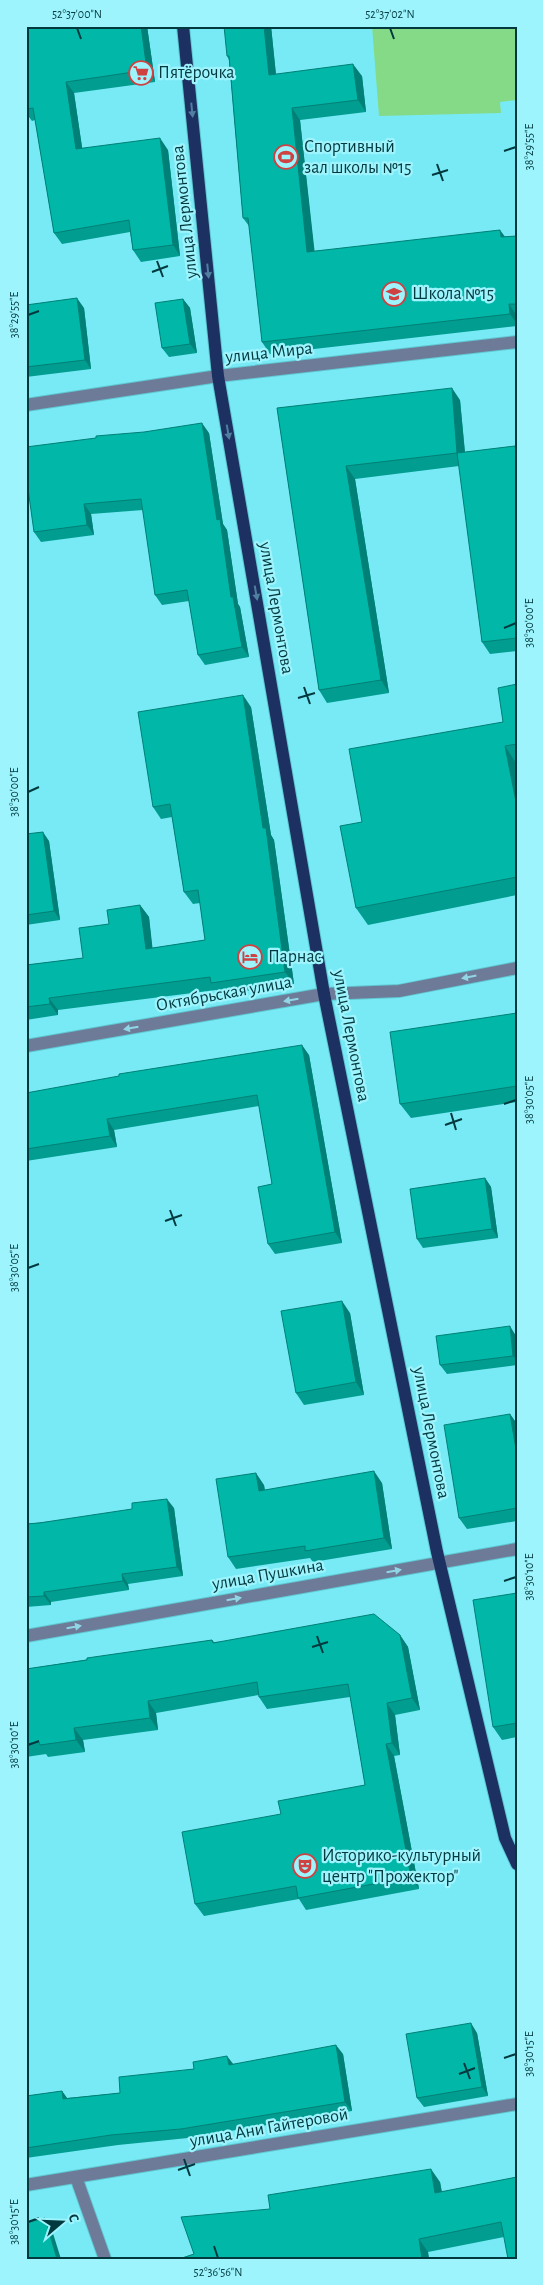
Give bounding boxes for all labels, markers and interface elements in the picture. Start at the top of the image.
text: 52°37'00"N [52,8,102,20]
text: 52°37'02"N [365,8,415,20]
supermarket icon: Пятёрочка [128,60,154,86]
place label: Пятёрочка [158,64,235,82]
one-way arrow [188,102,196,118]
text: 38°29'55"E [523,124,535,170]
place label: Спортивный зал школы №15 [304,138,412,177]
sports icon: Спортивный зал школы №15 [273,144,299,170]
street label: улица Лермонтова [169,145,201,280]
one-way arrow [204,264,212,280]
school or university icon: Школа №15 [381,281,407,307]
place label: Школа №15 [412,285,494,303]
text: 38°29'55"E [8,292,20,338]
street label: улица Мира [224,339,313,367]
one-way arrow [225,425,233,441]
street label: улица Лермонтова [255,540,296,675]
one-way arrow [252,585,260,601]
text: 38°30'00"E [523,598,535,648]
text: 38°30'00"E [8,767,20,817]
hotel icon: Парнас [237,944,263,970]
place label: Парнас [268,948,322,966]
street label: улица Лермонтова [329,968,373,1103]
street label: Октябрьская улица [154,972,293,1015]
one-way arrow [461,974,477,982]
one-way arrow [283,996,299,1004]
one-way arrow [123,1024,139,1032]
text: 38°30'05"E [523,1076,535,1124]
text: 38°30'05"E [8,1244,20,1292]
street label: улица Лермонтова [409,1365,453,1500]
text: 38°30'10"E [523,1553,535,1601]
street label: улица Пушкина [210,1556,325,1594]
one-way arrow [387,1566,403,1574]
one-way arrow [227,1595,243,1603]
one-way arrow [67,1623,83,1631]
text: 38°30'10"E [8,1721,20,1769]
place label: Историко-культурный центр "Прожектор" [322,1847,481,1886]
theatre icon: Историко-культурный центр "Прожектор" [292,1853,318,1879]
text: 38°30'15"E [523,2031,535,2077]
street label: улица Ани Гайтеровой [187,2105,350,2151]
north arrow [38,2198,88,2248]
text: 38°30'15"E [8,2199,20,2245]
text: С [65,2212,81,2224]
text: 52°36'56"N [194,2266,242,2278]

